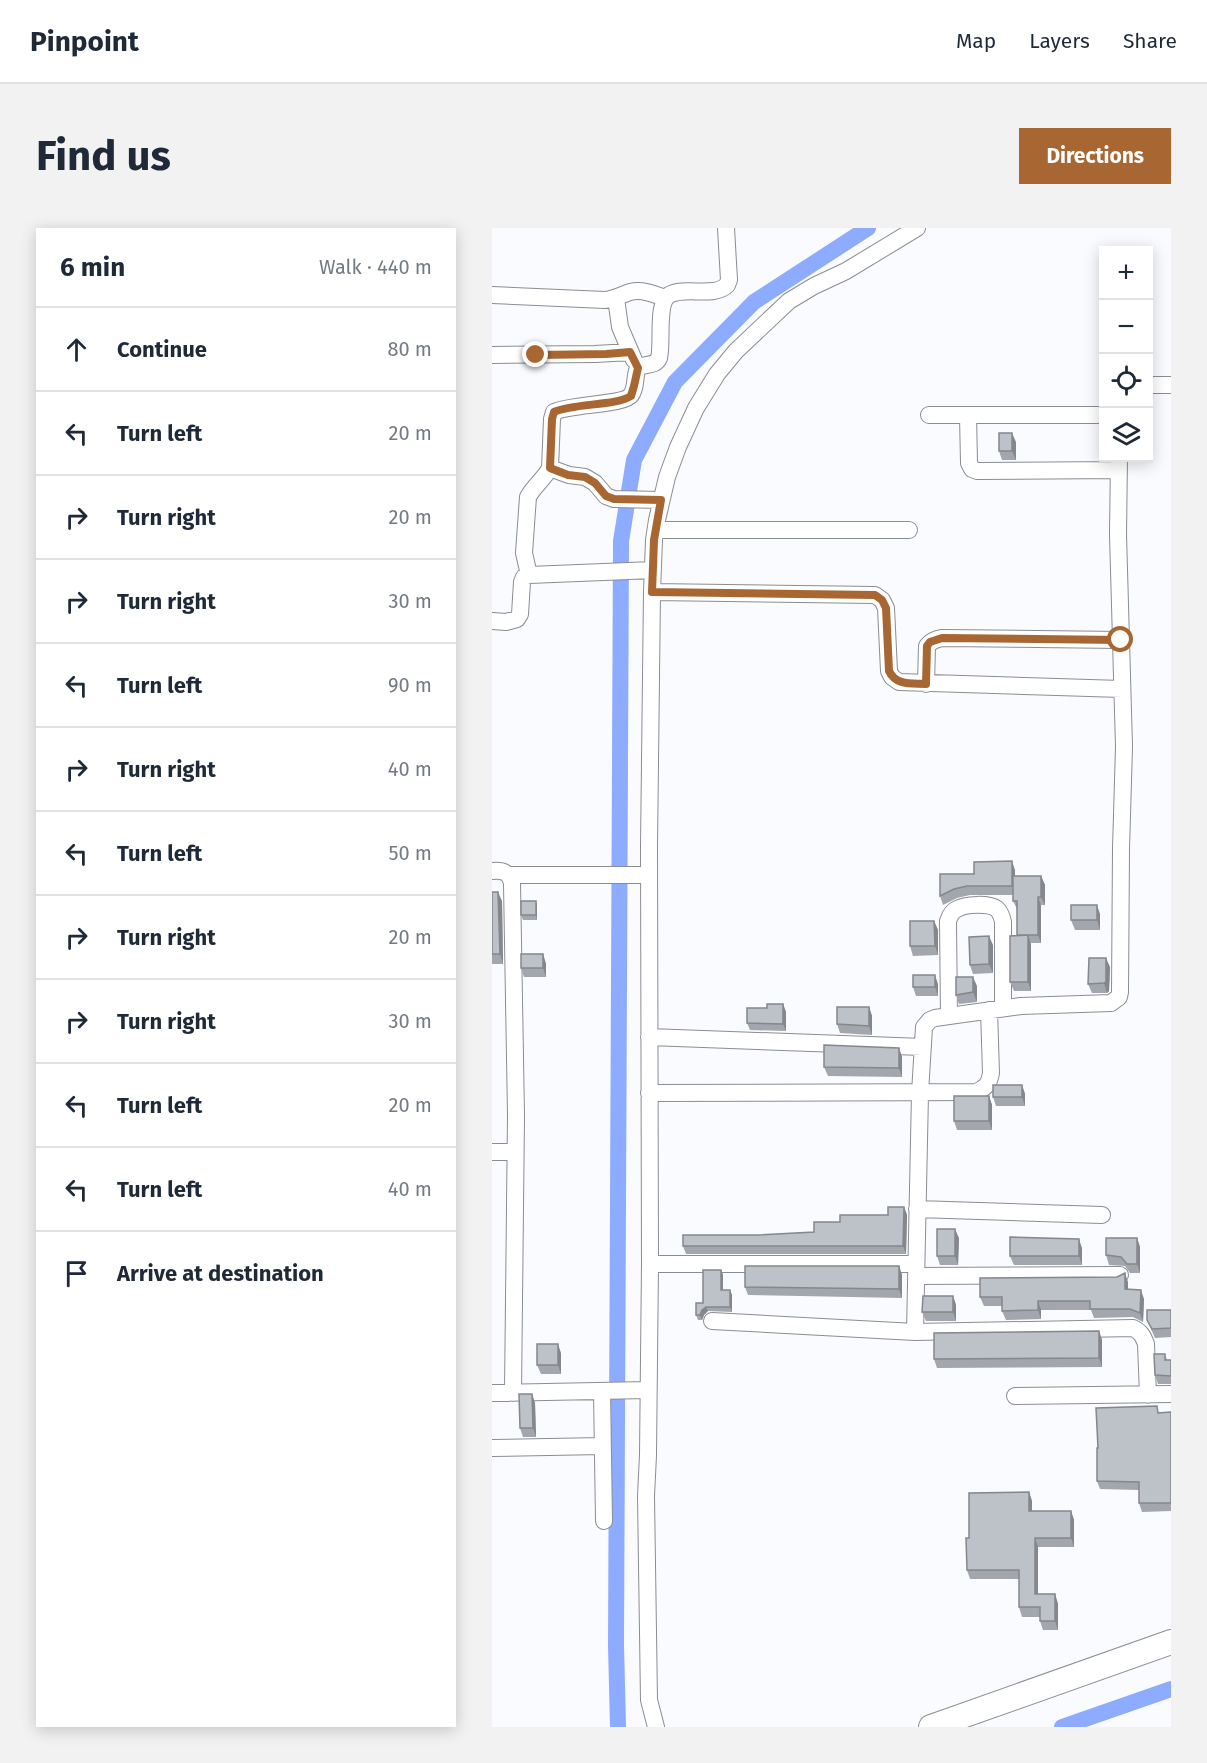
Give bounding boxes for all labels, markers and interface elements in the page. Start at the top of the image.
text: Pinpoint [30,25,139,58]
text: Map [956,28,996,54]
text: Layers [1029,28,1090,54]
text: Share [1123,28,1177,54]
button: Directions [1019,128,1171,184]
text: Find us [36,131,171,181]
map controls [1099,246,1153,462]
button: + [1099,246,1153,300]
text: 6 min [60,252,125,283]
text: Walk · 440 m [319,255,432,279]
button: − [1099,300,1153,354]
icon: ahead [60,333,93,366]
text: Continue [117,336,207,363]
text: 80 m [387,337,432,361]
route end [522,341,548,367]
button: locate [1099,354,1153,408]
button: layers [1099,408,1153,462]
icon: left [60,417,93,450]
text: Turn left [117,420,202,447]
text: 20 m [389,421,432,445]
icon: right [60,501,93,534]
text: Turn right [117,504,216,531]
text: 20 m [389,505,432,529]
icon: right [60,585,93,618]
text: Turn right [117,588,216,615]
text: 30 m [388,589,432,613]
route start [1107,626,1133,652]
icon: left [60,669,93,702]
text: Turn left [117,672,202,699]
text: 90 m [388,673,432,697]
icon: right [60,753,93,786]
text: Turn right [117,756,216,783]
text: 40 m [388,757,432,781]
icon: left [60,837,93,870]
text: Turn left [117,840,202,867]
text: 50 m [388,841,432,865]
icon: right [60,921,93,954]
text: Turn right [117,924,216,951]
text: 20 m [389,925,432,949]
icon: right [60,1005,93,1038]
text: Turn right [117,1008,216,1035]
text: 30 m [388,1009,432,1033]
icon: left [60,1089,93,1122]
text: Turn left [117,1092,202,1119]
text: 20 m [389,1093,432,1117]
icon: left [60,1173,93,1206]
text: Turn left [117,1176,202,1203]
text: 40 m [388,1177,432,1201]
icon: arrive [60,1257,93,1290]
text: Arrive at destination [117,1260,324,1287]

